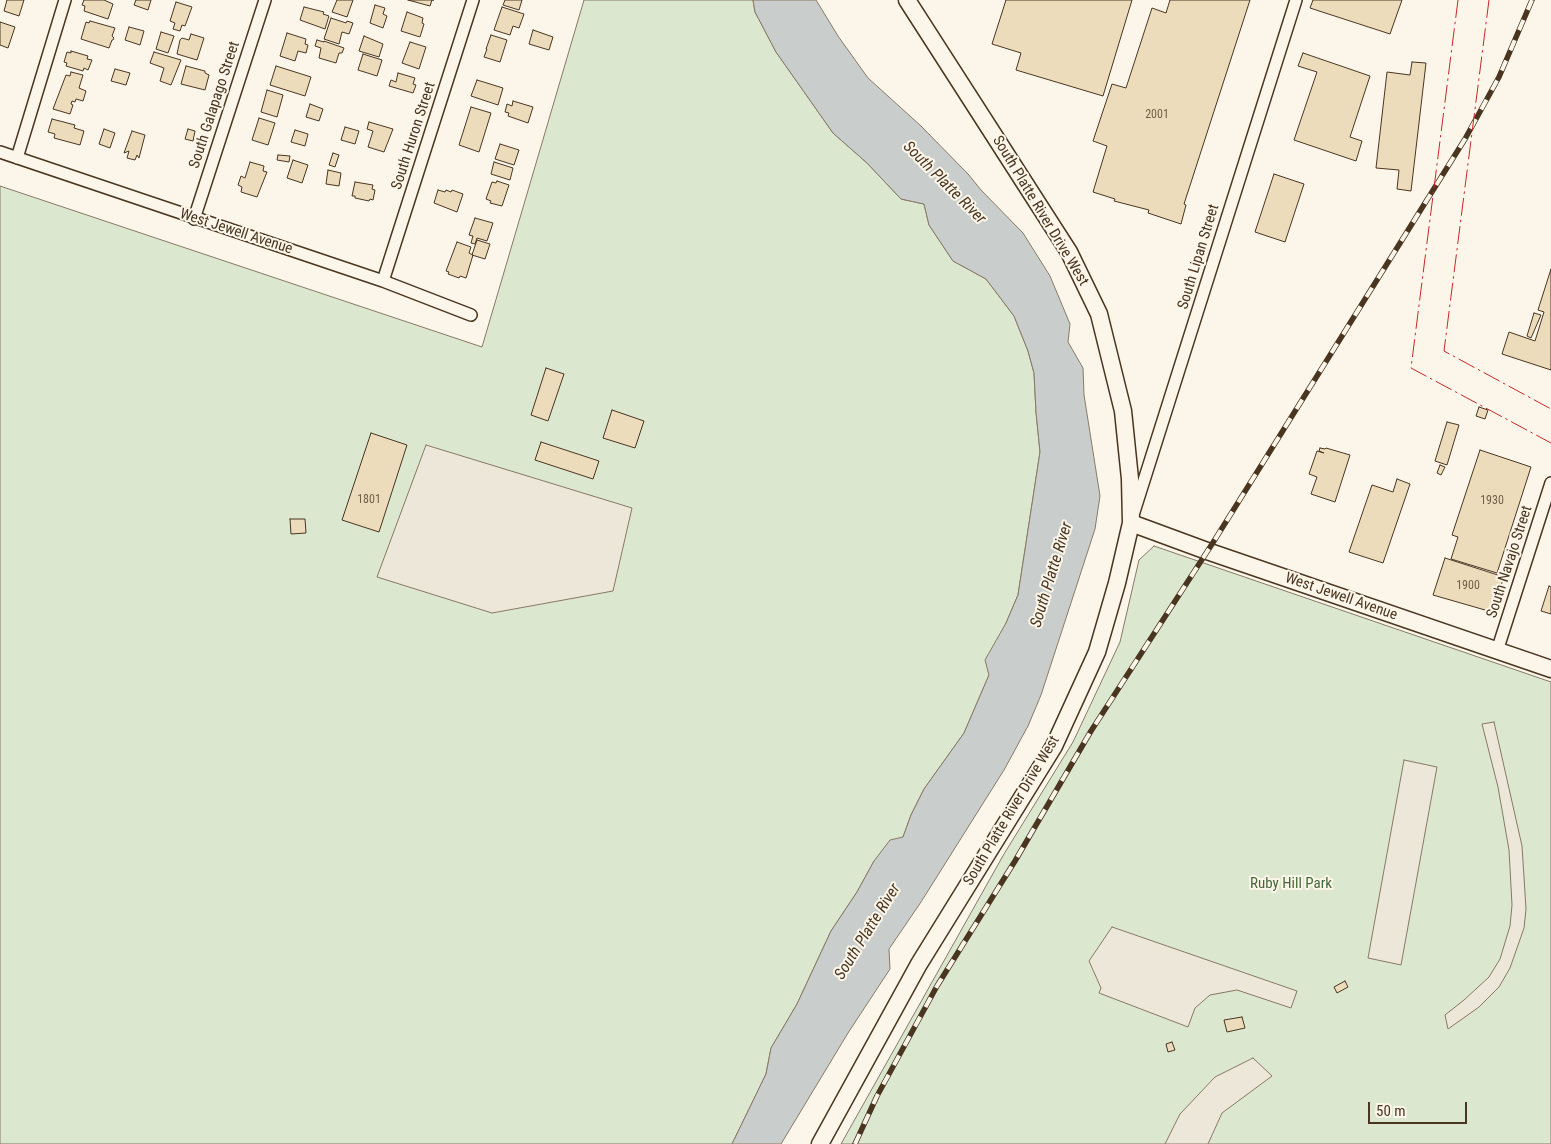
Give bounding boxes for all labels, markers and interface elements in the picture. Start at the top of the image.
street label: South Galapago Street [186,39,244,171]
street label: South Huron Street [388,80,440,192]
house number: 2001 [1145,108,1169,122]
street label: South Platte River Drive West [988,133,1092,289]
water label: South Platte River [899,138,989,228]
street label: South Lipan Street [1175,202,1223,312]
street label: West Jewell Avenue [177,205,295,259]
house number: 1801 [357,493,381,507]
house number: 1930 [1480,494,1504,508]
street label: South Navajo Street [1483,504,1537,620]
water label: South Platte River [1027,520,1077,630]
street label: West Jewell Avenue [1283,569,1399,625]
house number: 1900 [1456,579,1480,593]
street label: South Platte River Drive West [960,733,1064,889]
park label: Ruby Hill Park [1250,875,1332,893]
water label: South Platte River [831,881,905,983]
scale bar [1371,1092,1470,1124]
text: 50 m [1376,1102,1406,1120]

